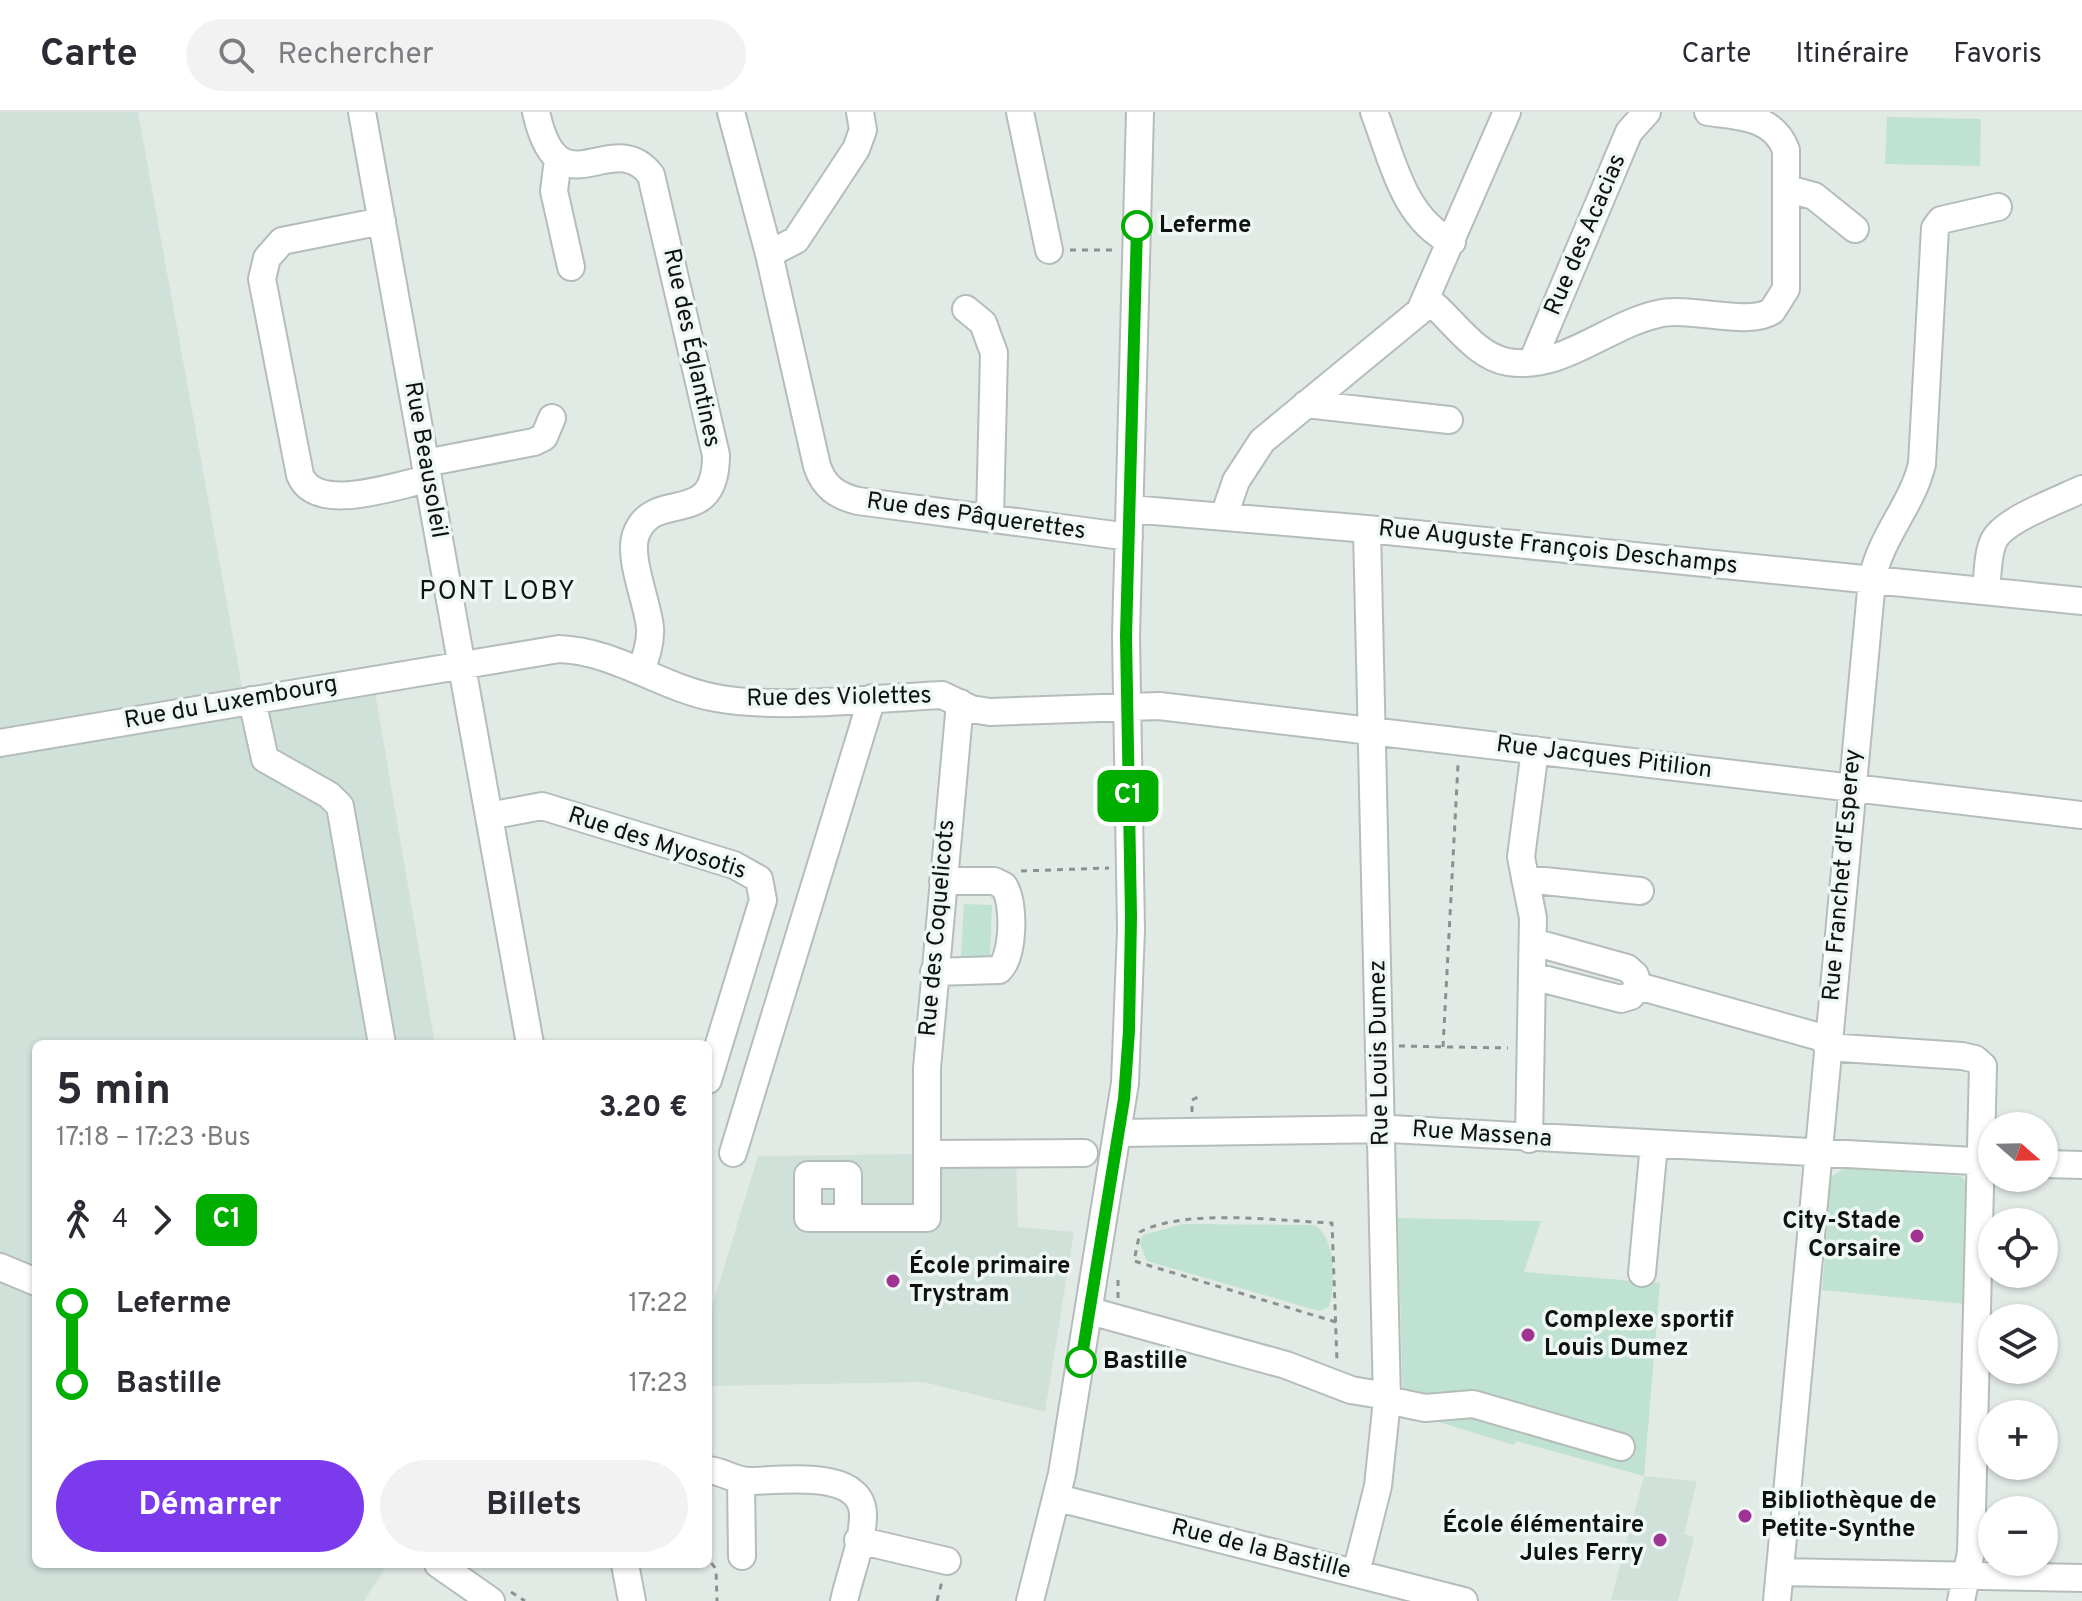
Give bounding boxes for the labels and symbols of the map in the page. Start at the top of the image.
street label: Rue des Acacias [1539,150,1633,320]
marker: Leferme [1122,211,1152,241]
place label: Leferme [1159,211,1251,241]
street label: Rue des Églantines [655,245,729,450]
street label: Rue Beausoleil [396,379,454,541]
street label: Rue des Pâquerettes [865,487,1087,547]
street label: Rue Auguste François Deschamps [1377,514,1739,582]
district label: PONT LOBY [419,576,577,609]
street label: Rue du Luxembourg [122,670,340,736]
street label: Rue des Violettes [746,681,932,715]
street label: Rue Jacques Pitilion [1494,730,1714,786]
street label: Rue Franchet d'Esperey [1817,748,1869,1002]
line badge: C1 [1092,770,1164,822]
street label: Rue des Myosotis [564,801,750,887]
street label: Rue des Coquelicots [914,818,962,1038]
street label: Rue Louis Dumez [1363,960,1397,1146]
north arrow [1978,1112,2058,1192]
street label: Rue Massena [1411,1115,1553,1155]
place label: City-Stade Corsaire [1782,1207,1901,1265]
marker: City-Stade Corsaire [1908,1227,1926,1245]
place label: École primaire Trystram [909,1250,1070,1310]
marker: École primaire Trystram [884,1272,902,1290]
place label: Complexe sportif Louis Dumez [1544,1306,1734,1364]
marker: Complexe sportif Louis Dumez [1519,1326,1537,1344]
marker: Bastille [1066,1347,1096,1377]
place label: Bastille [1103,1347,1188,1377]
place label: Bibliothèque de Petite-Synthe [1761,1487,1937,1545]
marker: Bibliothèque de Petite-Synthe [1736,1507,1754,1525]
place label: École élémentaire Jules Ferry [1443,1509,1644,1569]
street label: Rue de la Bastille [1168,1513,1354,1587]
marker: École élémentaire Jules Ferry [1651,1531,1669,1549]

